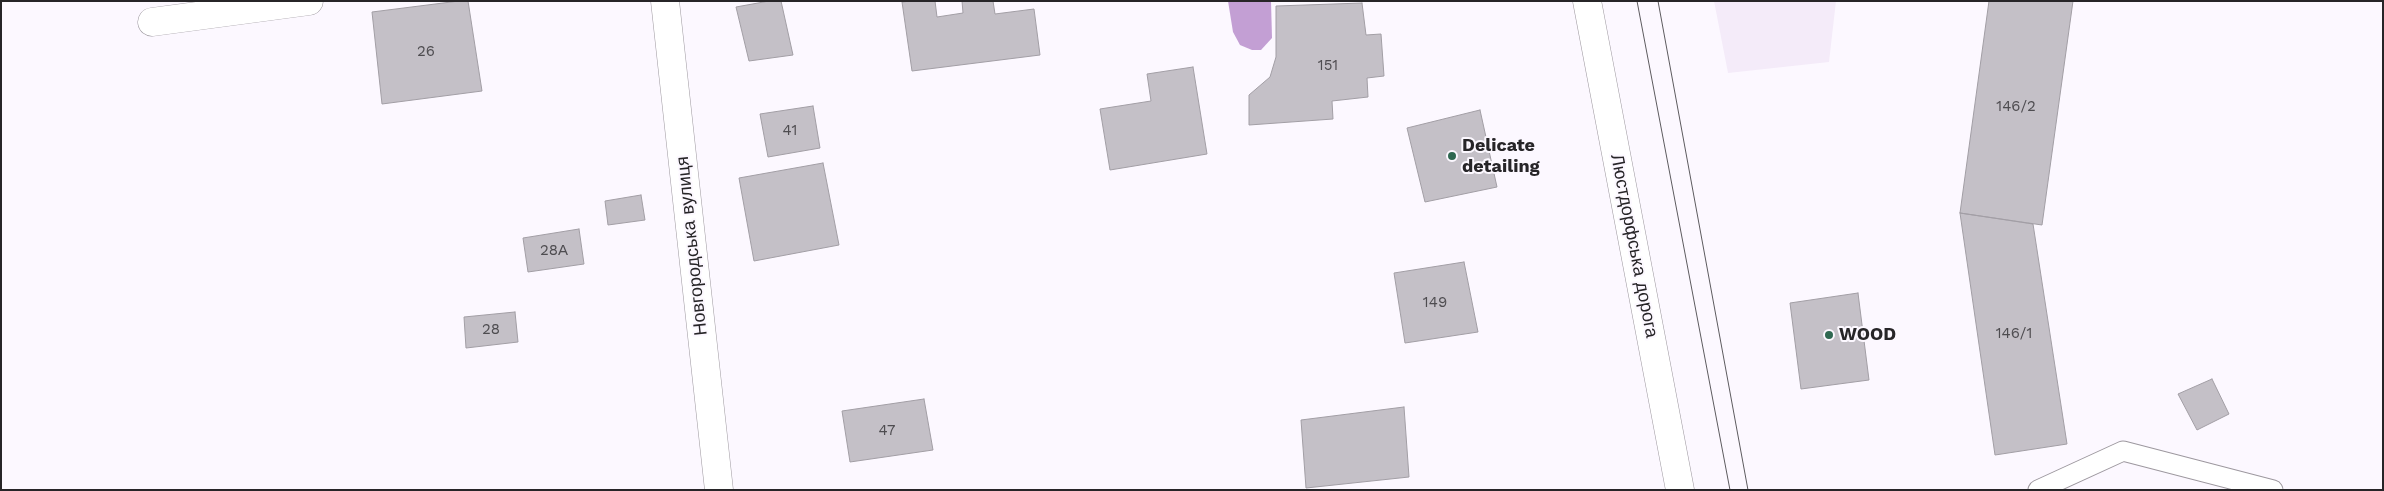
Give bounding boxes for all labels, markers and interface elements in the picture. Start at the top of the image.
house number: 26 [417,43,435,61]
house number: 151 [1318,57,1338,75]
house number: 146/2 [1996,98,2036,116]
house number: 41 [783,122,797,140]
place label: Delicate detailing [1462,135,1540,178]
marker: Delicate detailing [1446,150,1458,162]
street label: Люстдорфська дорога [1606,152,1662,340]
street label: Новгородська вулиця [672,155,712,337]
house number: 28А [540,242,568,260]
house number: 149 [1423,294,1447,312]
house number: 28 [482,321,500,339]
place label: WOOD [1839,324,1896,346]
house number: 146/1 [1996,325,2032,343]
marker: WOOD [1823,329,1835,341]
house number: 47 [879,422,895,440]

